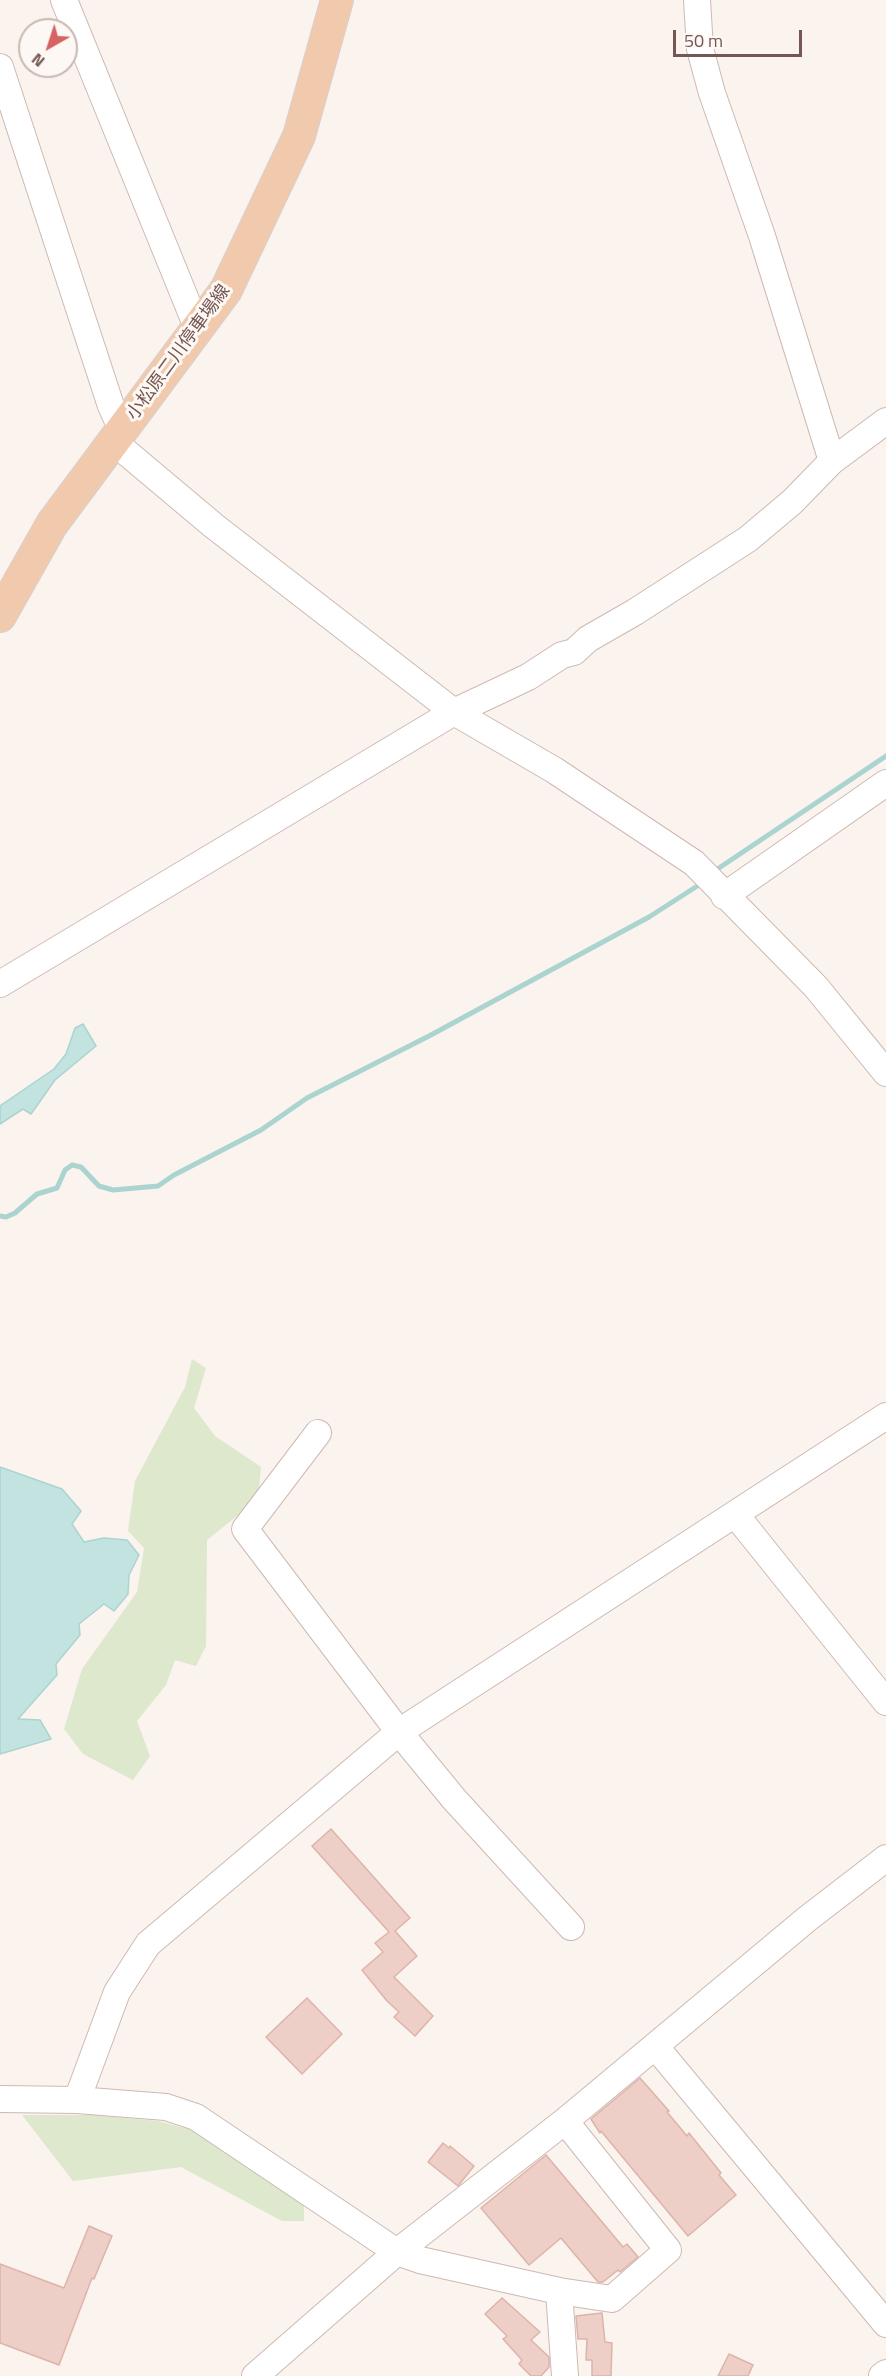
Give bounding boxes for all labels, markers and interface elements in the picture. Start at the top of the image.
north arrow [18,18,78,78]
scale bar [676,18,805,56]
text: 50 m [684,27,723,54]
text: N [26,48,50,73]
street label: 小松原二川停車場線 [123,281,235,425]

